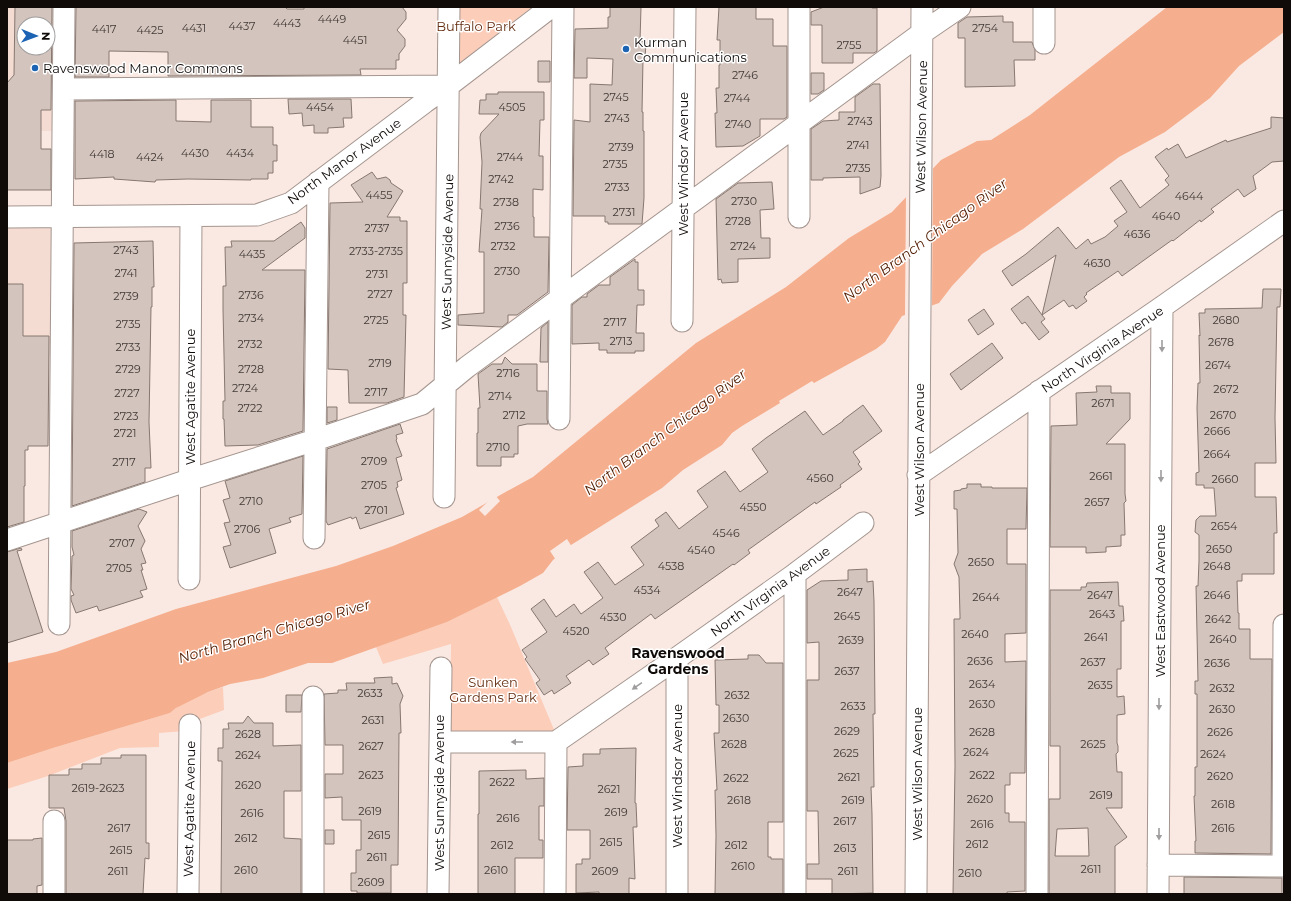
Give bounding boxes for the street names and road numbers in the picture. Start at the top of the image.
street label: West Wilson Avenue [912,60,930,194]
street label: West Windsor Avenue [675,92,691,236]
street label: North Manor Avenue [284,114,404,208]
street label: West Sunnyside Avenue [438,173,456,330]
street label: North Virginia Avenue [1038,302,1166,396]
street label: West Agatite Avenue [182,329,198,465]
street label: West Wilson Avenue [911,383,927,517]
street label: West Eastwood Avenue [1152,524,1168,678]
street label: North Virginia Avenue [707,542,833,640]
street label: West Windsor Avenue [669,704,685,848]
street label: West Wilson Avenue [909,707,925,841]
street label: West Sunnyside Avenue [431,715,447,871]
street label: West Agatite Avenue [180,740,198,877]

